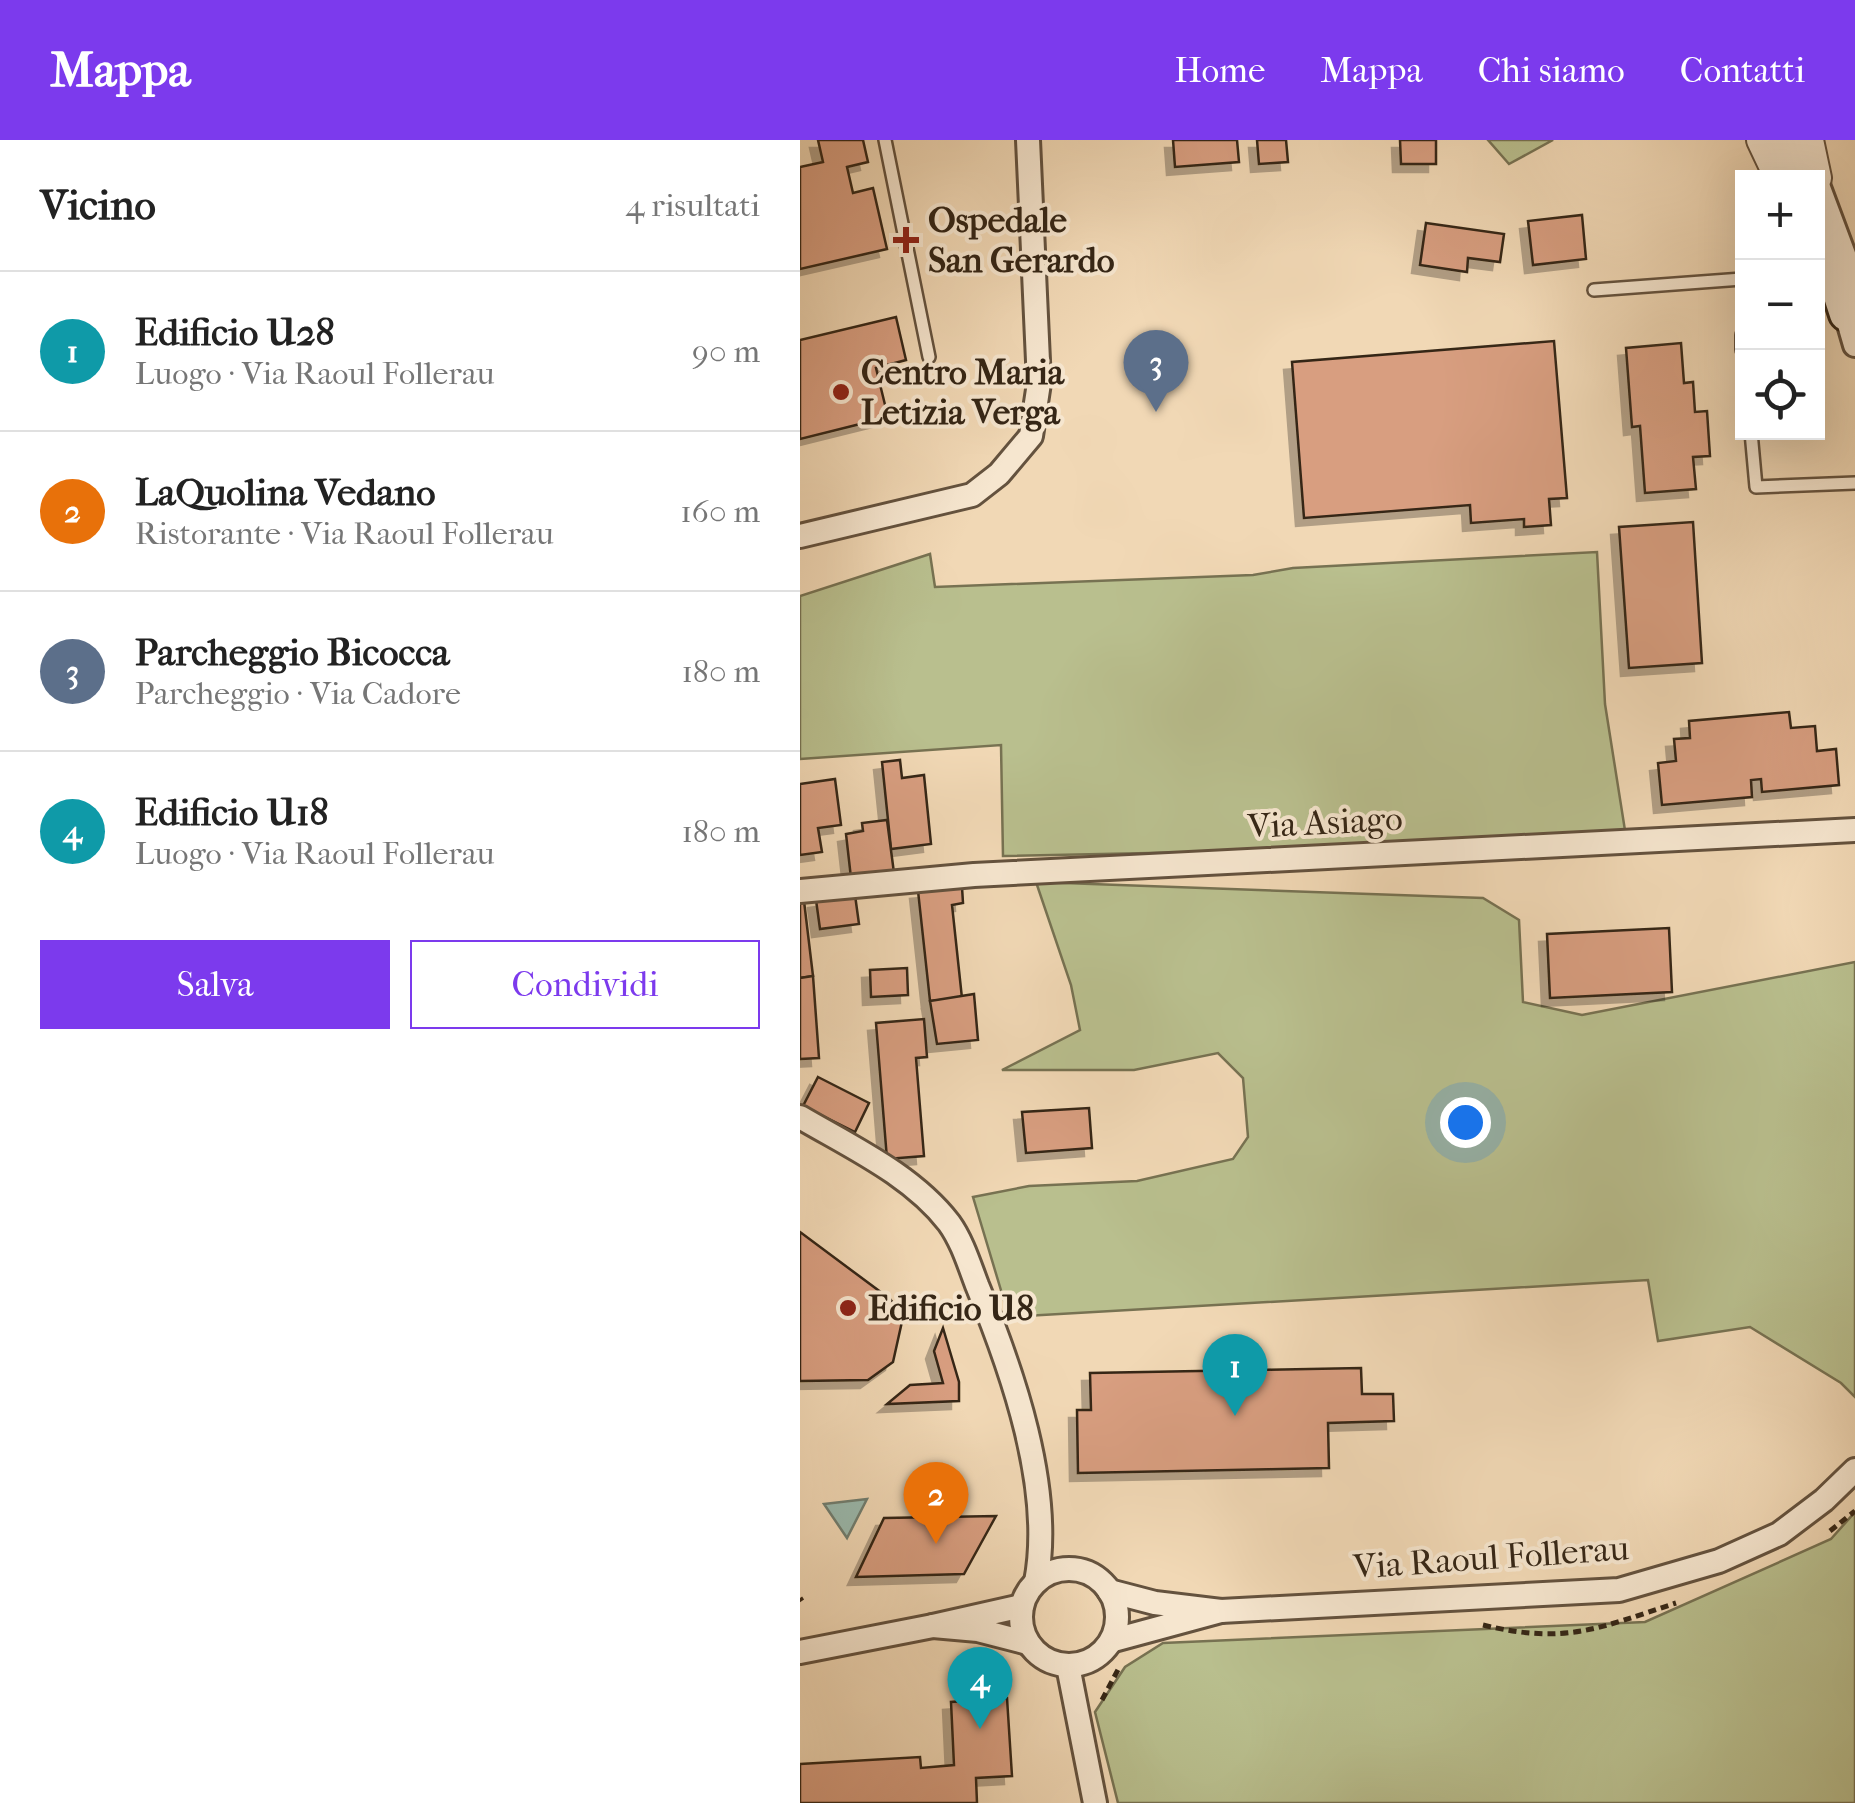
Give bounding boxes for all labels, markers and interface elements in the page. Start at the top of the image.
text: Mappa [50,42,190,98]
text: Home [1174,50,1265,91]
text: Mappa [1320,50,1423,91]
text: Chi siamo [1478,50,1625,91]
text: Contatti [1680,50,1805,91]
map controls [1735,170,1825,440]
button: + [1735,170,1825,260]
text: Vicino [40,181,156,230]
text: 4 risultati [626,187,760,224]
place label: Ospedale San Gerardo [928,200,1115,281]
marker: Ospedale San Gerardo [893,227,919,253]
button: − [1735,260,1825,350]
text: Edificio U28 [135,310,335,355]
pin: 3 [1124,330,1188,412]
text: 1 [67,333,78,370]
text: 90 m [692,333,760,370]
button: locate [1735,350,1825,440]
place label: Centro Maria Letizia Verga [861,352,1065,433]
text: Luogo · Via Raoul Follerau [135,355,495,392]
marker: Centro Maria Letizia Verga [830,381,852,403]
text: LaQuolina Vedano [135,470,436,515]
text: 2 [64,493,81,530]
text: 160 m [680,493,760,530]
text: Ristorante · Via Raoul Follerau [135,515,554,552]
text: Parcheggio Bicocca [135,630,450,675]
text: 3 [66,653,79,690]
text: 180 m [681,653,760,690]
text: Parcheggio · Via Cadore [135,675,461,712]
text: Edificio U18 [135,790,329,835]
street label: Via Asiago [1245,798,1404,847]
text: 4 [63,813,82,850]
text: 180 m [681,813,760,850]
text: Luogo · Via Raoul Follerau [135,835,495,872]
button: Salva [40,940,390,1029]
button: Condividi [410,940,760,1029]
your location [1440,1097,1491,1148]
place label: Edificio U8 [868,1288,1034,1329]
marker: Edificio U8 [837,1297,859,1319]
pin: 1 [1202,1334,1268,1416]
pin: 2 [904,1462,968,1544]
street label: Via Raoul Follerau [1351,1527,1631,1588]
pin: 4 [948,1646,1012,1729]

